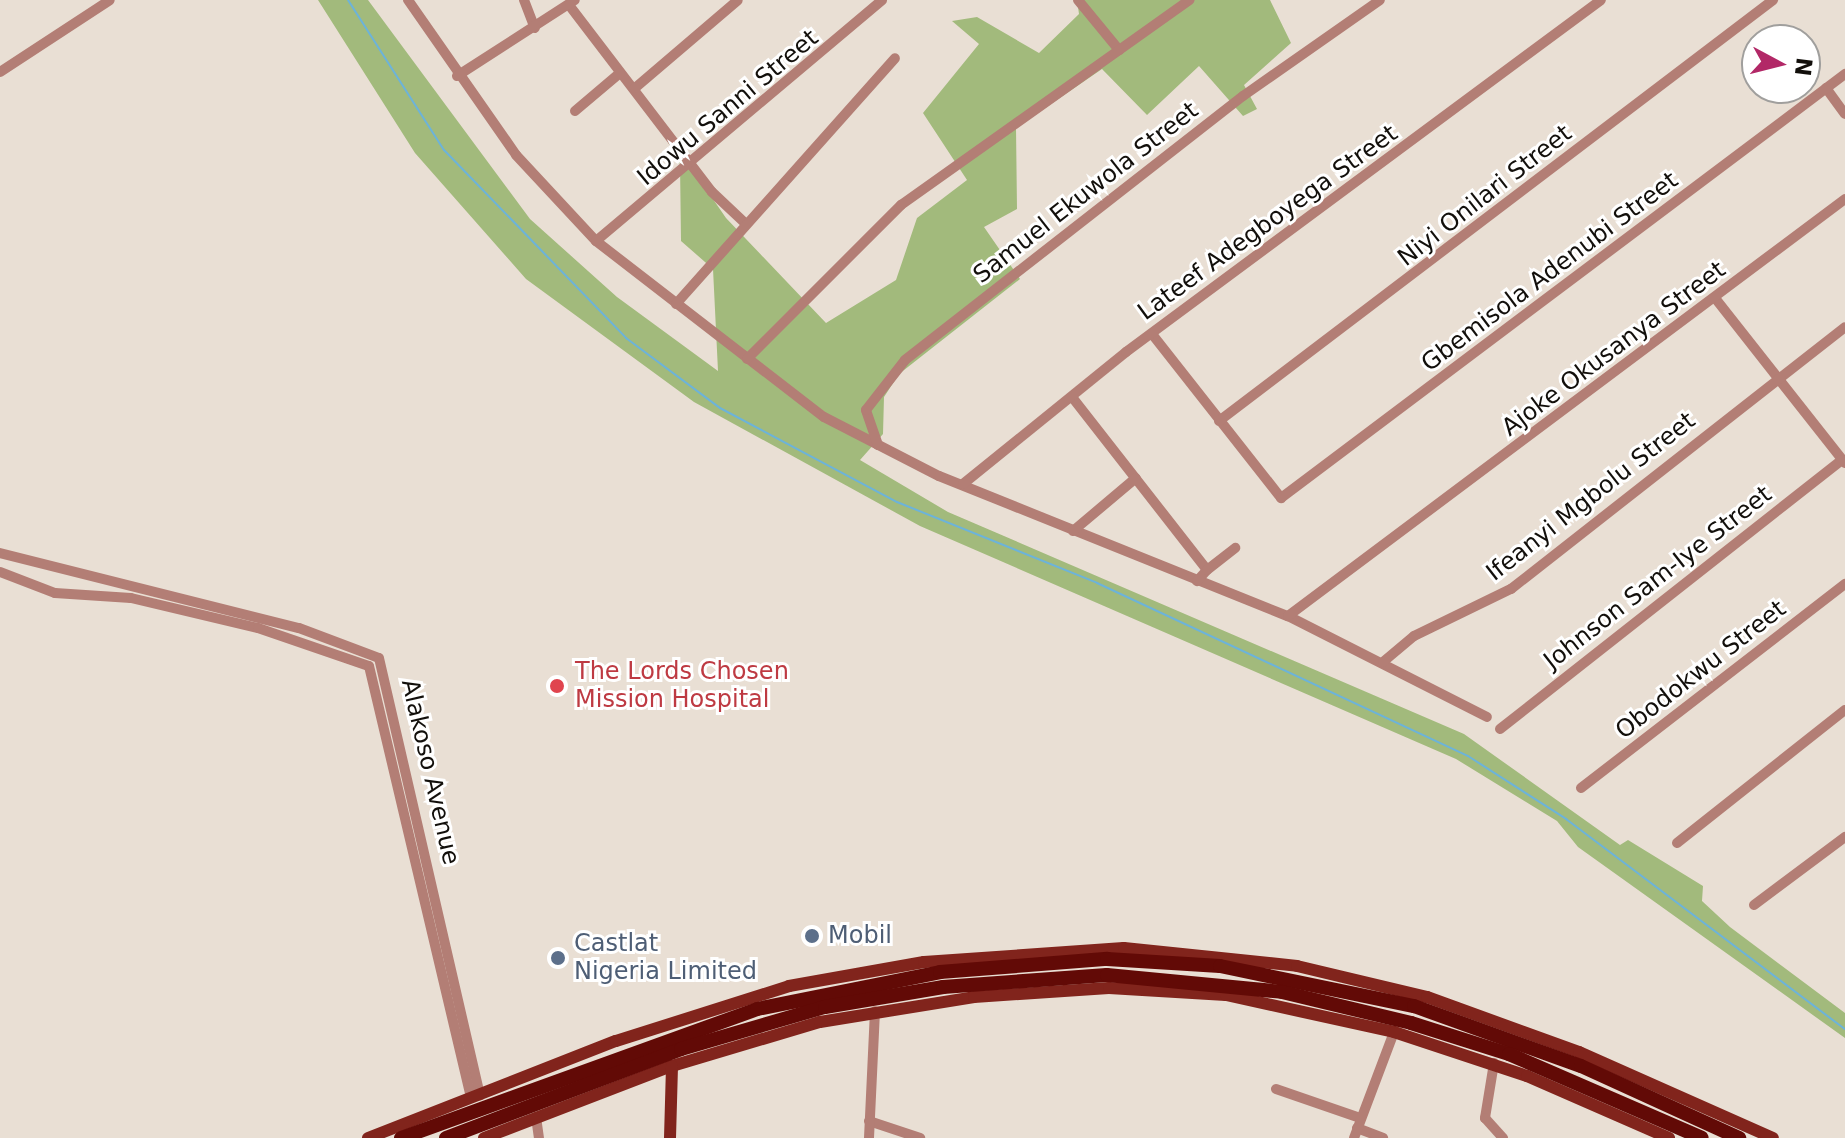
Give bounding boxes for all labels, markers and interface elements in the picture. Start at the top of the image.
street label: Idowu Sanni Street [632,24,824,192]
north arrow [1741,24,1821,104]
text: N [1790,56,1817,77]
street label: Samuel Ekuwola Street [968,96,1204,290]
street label: Lateef Adegboyega Street [1133,119,1403,327]
street label: Niyi Onilari Street [1392,119,1578,273]
street label: Gbemisola Adenubi Street [1416,166,1684,378]
street label: Ajoke Okusanya Street [1497,256,1731,442]
street label: Ifeanyi Mgbolu Street [1481,407,1701,587]
street label: Johnson Sam-Iye Street [1539,480,1777,676]
street label: Obodokwu Street [1610,595,1792,745]
place label: The Lords Chosen Mission Hospital [575,658,789,714]
marker: The Lords Chosen Mission Hospital [546,675,568,697]
street label: Alakoso Avenue [395,676,465,868]
place label: Mobil [828,922,892,950]
marker: Mobil [803,927,821,945]
place label: Castlat Nigeria Limited [574,930,757,986]
marker: Castlat Nigeria Limited [549,949,567,967]

